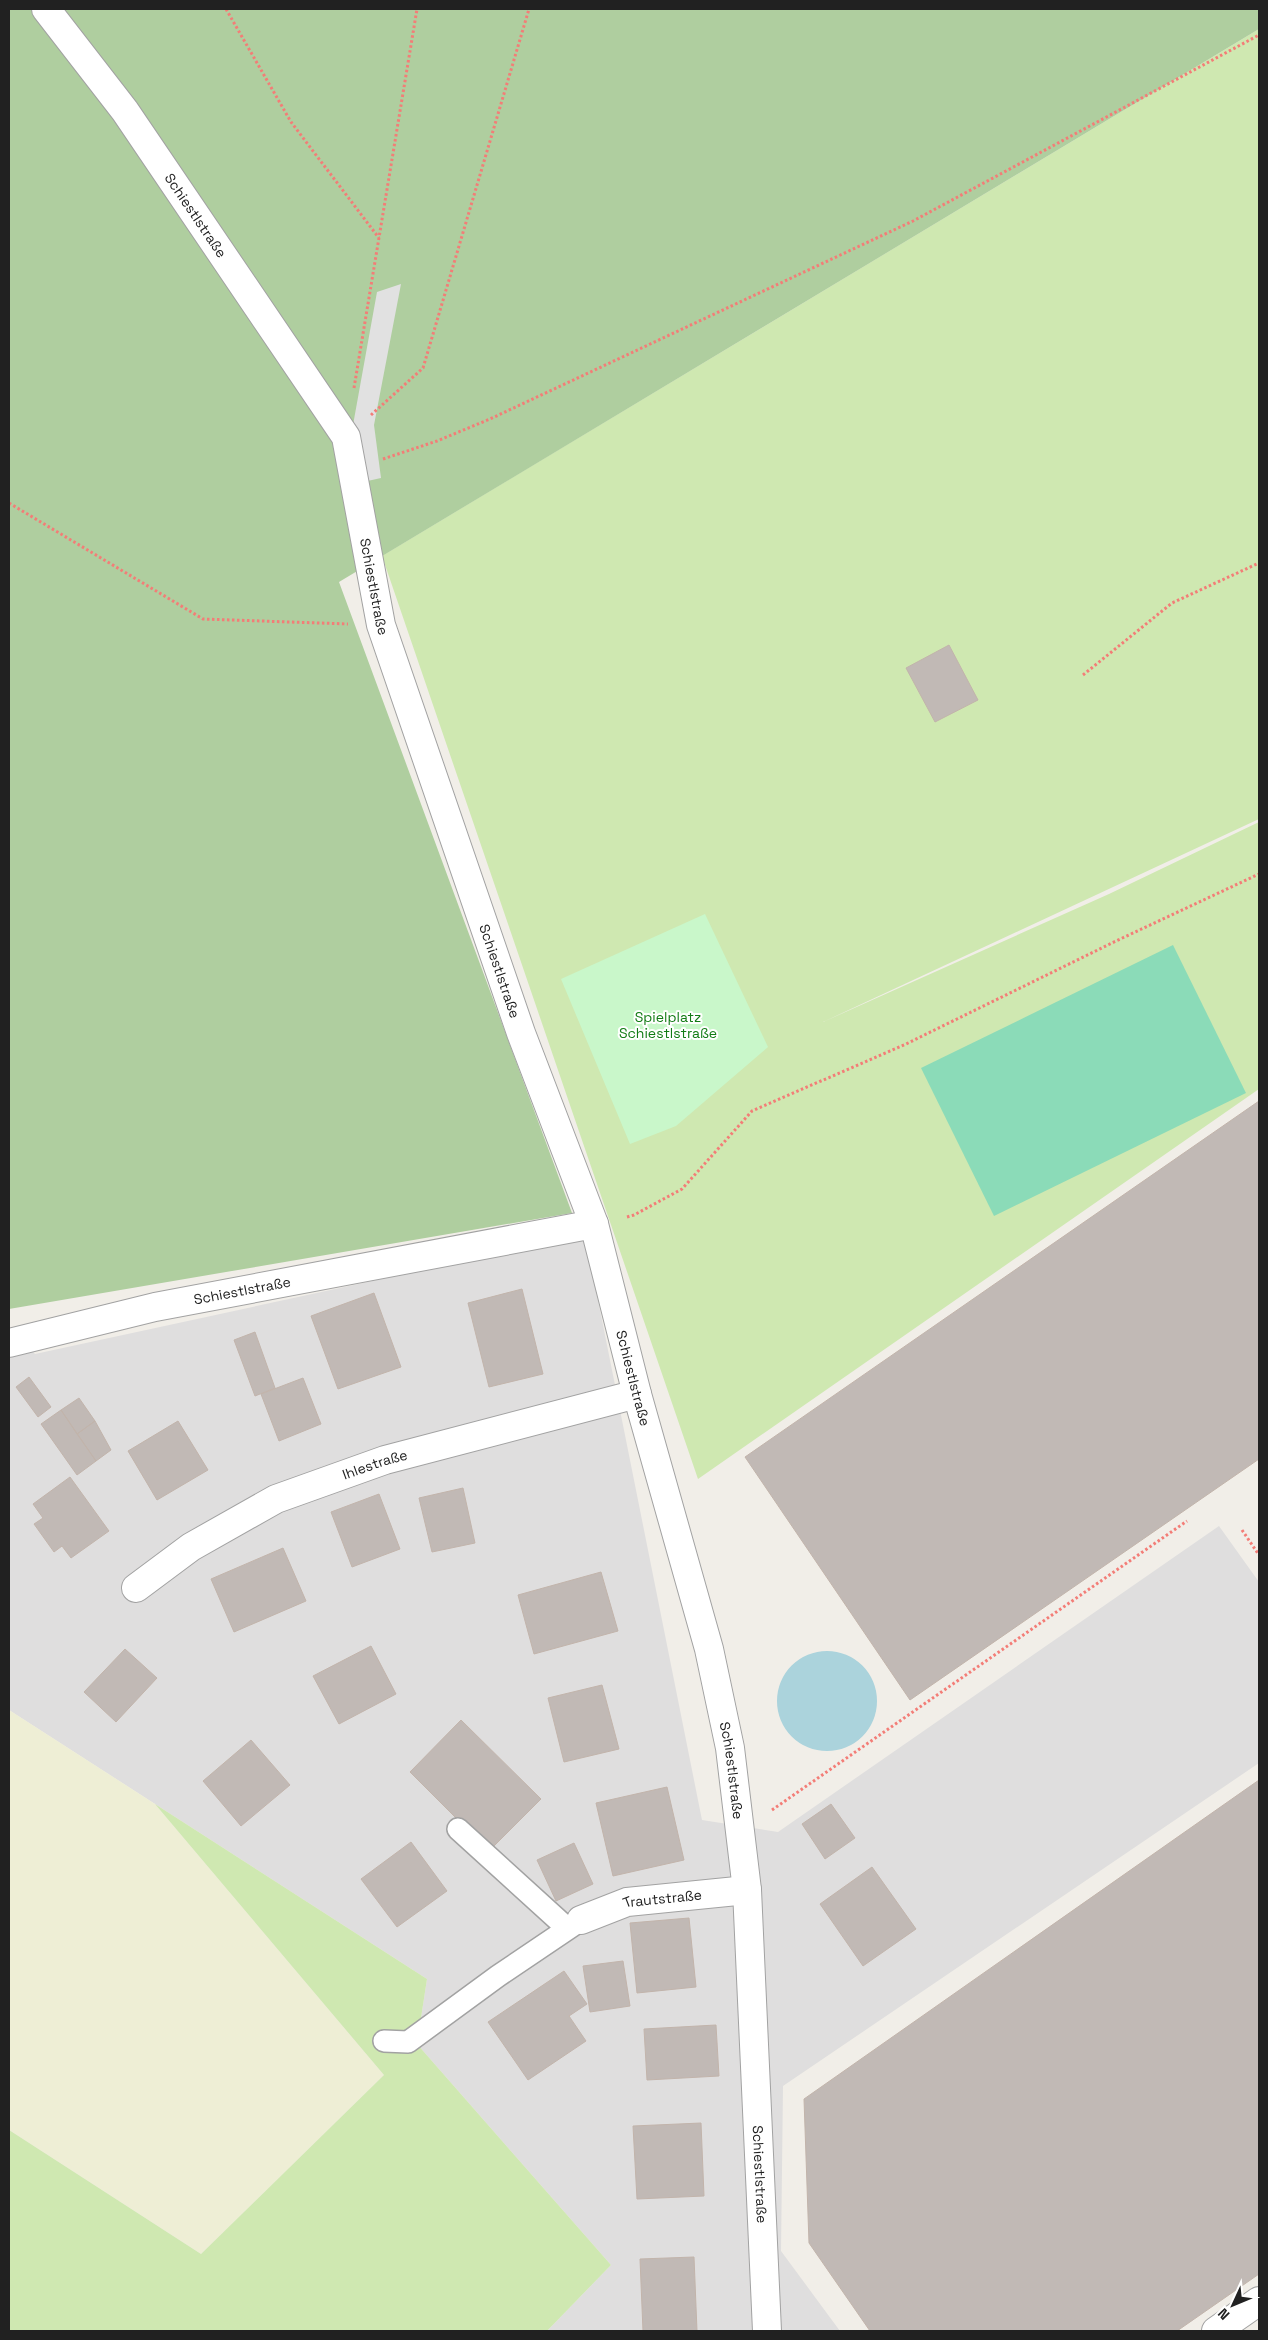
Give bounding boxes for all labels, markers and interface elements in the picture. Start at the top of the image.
street label: Schiestlstraße [161,170,231,261]
street label: Schiestlstraße [356,537,393,637]
street label: Schiestlstraße [475,922,524,1020]
park label: Spielplatz Schiestlstraße [619,1008,717,1042]
street label: Schiestlstraße [192,1273,292,1309]
street label: Schiestlstraße [612,1328,655,1428]
street label: Ihlestraße [340,1446,409,1484]
street label: Schiestlstraße [716,1720,747,1820]
street label: Trautstraße [620,1886,703,1912]
street label: Schiestlstraße [749,2125,771,2224]
north arrow [1208,2280,1258,2330]
text: N [1214,2304,1233,2324]

